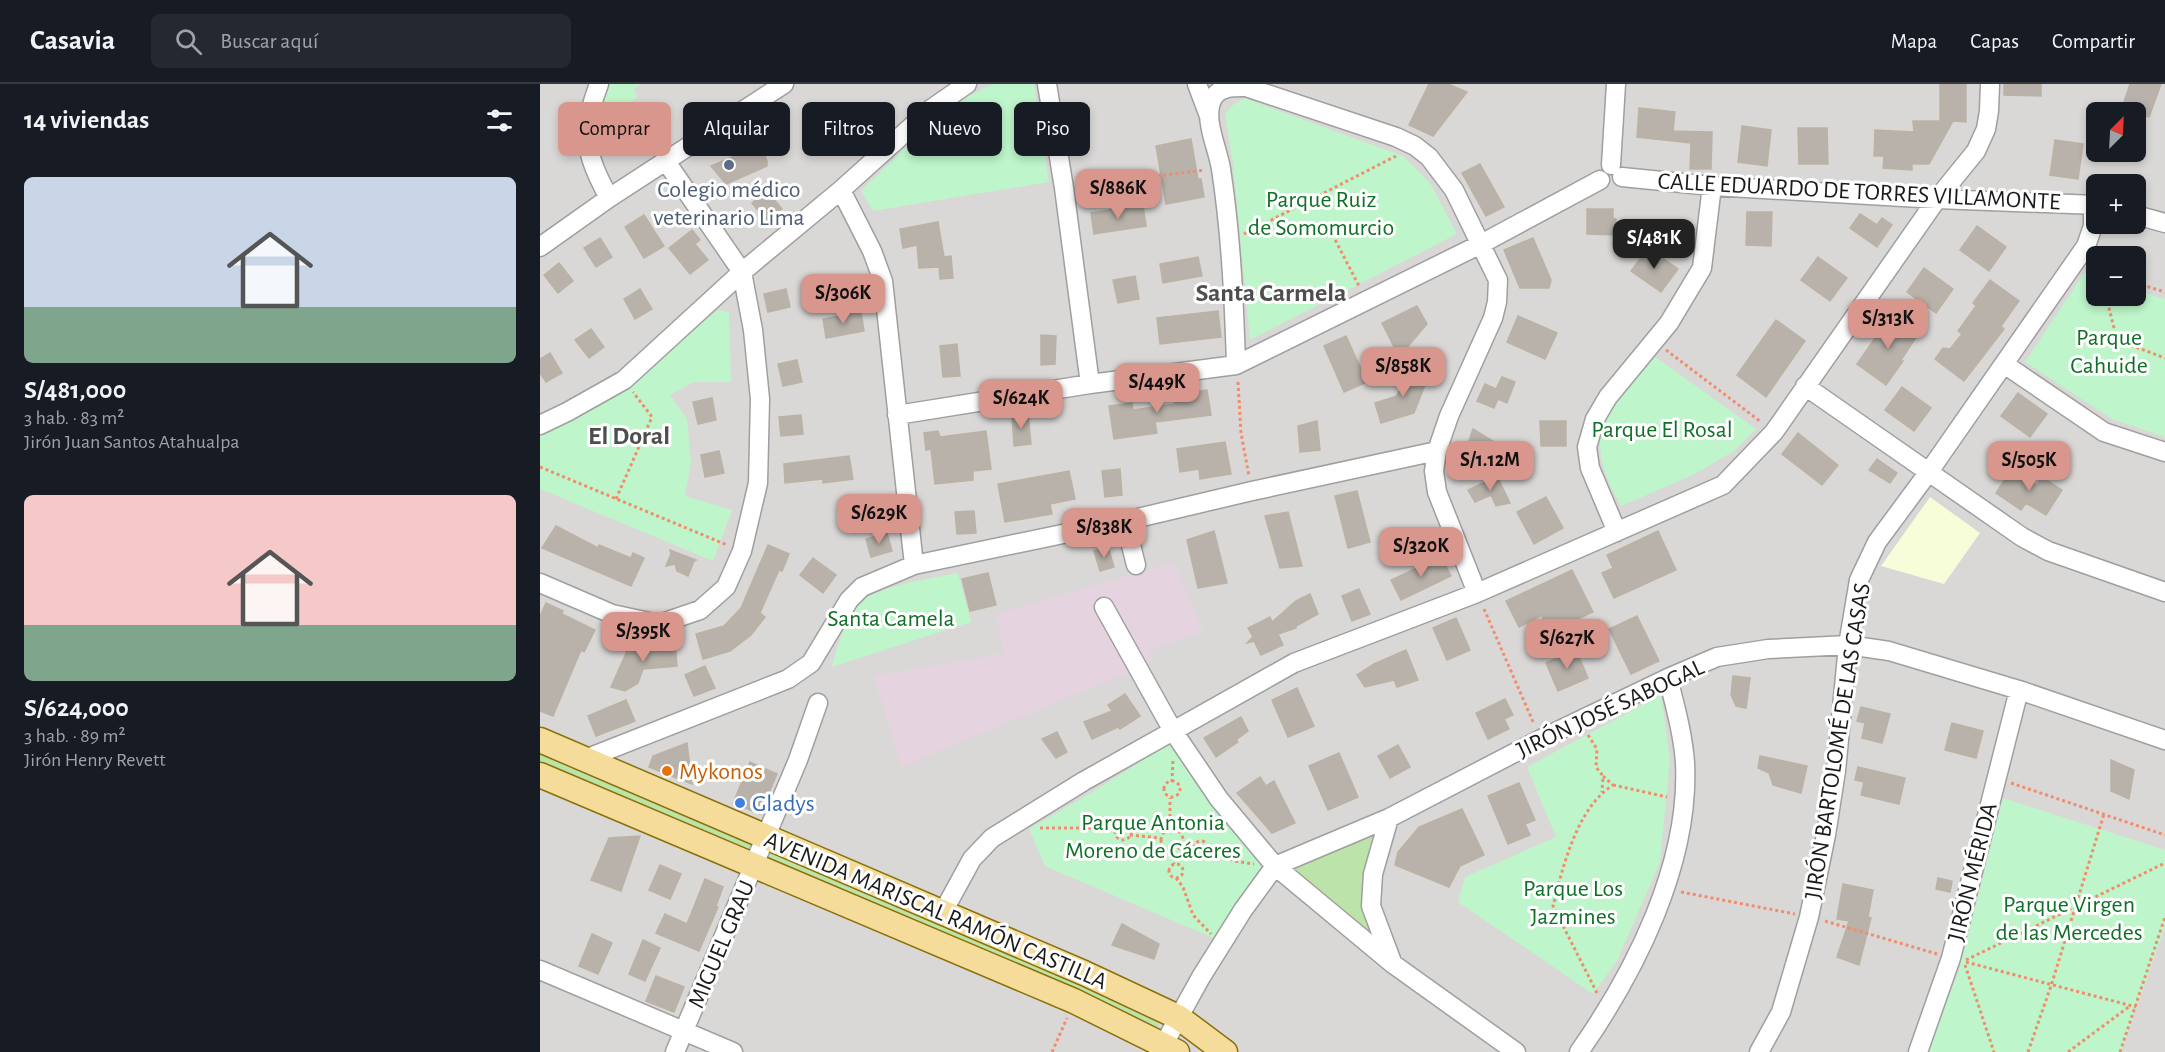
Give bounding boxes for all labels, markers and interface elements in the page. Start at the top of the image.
search box [151,14,571,68]
icon: search [172,25,205,58]
text: Casavia [30,27,115,55]
text: Buscar aquí [220,30,318,52]
text: Mapa [1891,31,1937,52]
text: Capas [1970,31,2019,52]
text: Compartir [2052,31,2135,52]
chip: Comprar [558,102,671,156]
chip: Alquilar [683,102,790,156]
chip: Filtros [802,102,895,156]
chip: Nuevo [907,102,1002,156]
chip: Piso [1014,102,1090,156]
north arrow [2086,102,2146,162]
map controls [2086,102,2146,306]
icon: filters [483,104,516,137]
text: 14 viviendas [24,107,149,133]
marker: Colegio médico veterinario Lima [722,158,736,172]
pin: S/886K [1069,169,1167,220]
street label: CALLE EDUARDO DE TORRES VILLAMONTE [1657,169,2061,215]
button: + [2086,174,2146,234]
place label: Colegio médico veterinario Lima [653,178,805,230]
text: S/886K [1090,178,1146,198]
park label: Parque Ruiz de Somomurcio [1248,188,1394,240]
icon: home [216,216,324,324]
pin: S/481K [1605,219,1703,270]
text: S/481K [1627,228,1681,248]
button: − [2086,246,2146,306]
pin: S/306K [794,274,892,325]
district label: Santa Carmela [1195,280,1347,306]
text: S/306K [815,283,871,303]
pin: S/313K [1839,299,1937,350]
text: S/313K [1862,308,1914,328]
park label: Parque Cahuide [2070,326,2148,378]
pin: S/858K [1354,347,1452,398]
text: S/858K [1375,356,1431,376]
pin: S/449K [1108,363,1206,414]
text: S/449K [1128,372,1186,392]
text: S/481,000 [24,377,126,403]
pin: S/624K [972,379,1070,430]
text: S/624K [993,388,1049,408]
text: 3 hab. · 83 m² [24,408,124,428]
park label: Parque El Rosal [1591,418,1733,442]
district label: El Doral [588,423,670,449]
text: Jirón Juan Santos Atahualpa [24,432,240,452]
pin: S/1.12M [1435,441,1545,492]
pin: S/505K [1980,441,2078,492]
text: S/1.12M [1460,450,1520,470]
text: S/505K [2001,450,2057,470]
pin: S/629K [830,494,928,545]
text: S/629K [851,503,907,523]
pin: S/838K [1055,508,1153,559]
text: S/838K [1076,517,1132,537]
pin: S/320K [1372,527,1470,578]
icon: home [216,534,324,642]
text: S/320K [1393,536,1449,556]
street label: JIRÓN BARTOLOMÉ DE LAS CASAS [1799,581,1875,901]
park label: Santa Camela [827,607,955,631]
pin: S/395K [594,612,692,663]
pin: S/627K [1518,619,1616,670]
text: S/395K [616,621,670,641]
text: S/627K [1539,628,1595,648]
street label: JIRÓN JOSÉ SABOGAL [1512,653,1708,763]
text: S/624,000 [24,695,129,721]
text: 3 hab. · 89 m² [24,726,125,746]
text: Jirón Henry Revett [24,750,166,770]
place label: Mykonos [679,760,763,784]
marker: Mykonos [660,764,674,778]
place label: Gladys [752,792,815,816]
marker: Gladys [733,796,747,810]
street label: JIRÓN MÉRIDA [1942,800,2002,944]
park label: Parque Antonia Moreno de Cáceres [1065,811,1241,863]
street label: AVENIDA MARISCAL RAMÓN CASTILLA [761,826,1111,994]
street label: MIGUEL GRAU [684,877,760,1012]
park label: Parque Los Jazmines [1523,877,1623,929]
park label: Parque Virgen de las Mercedes [1995,893,2143,945]

